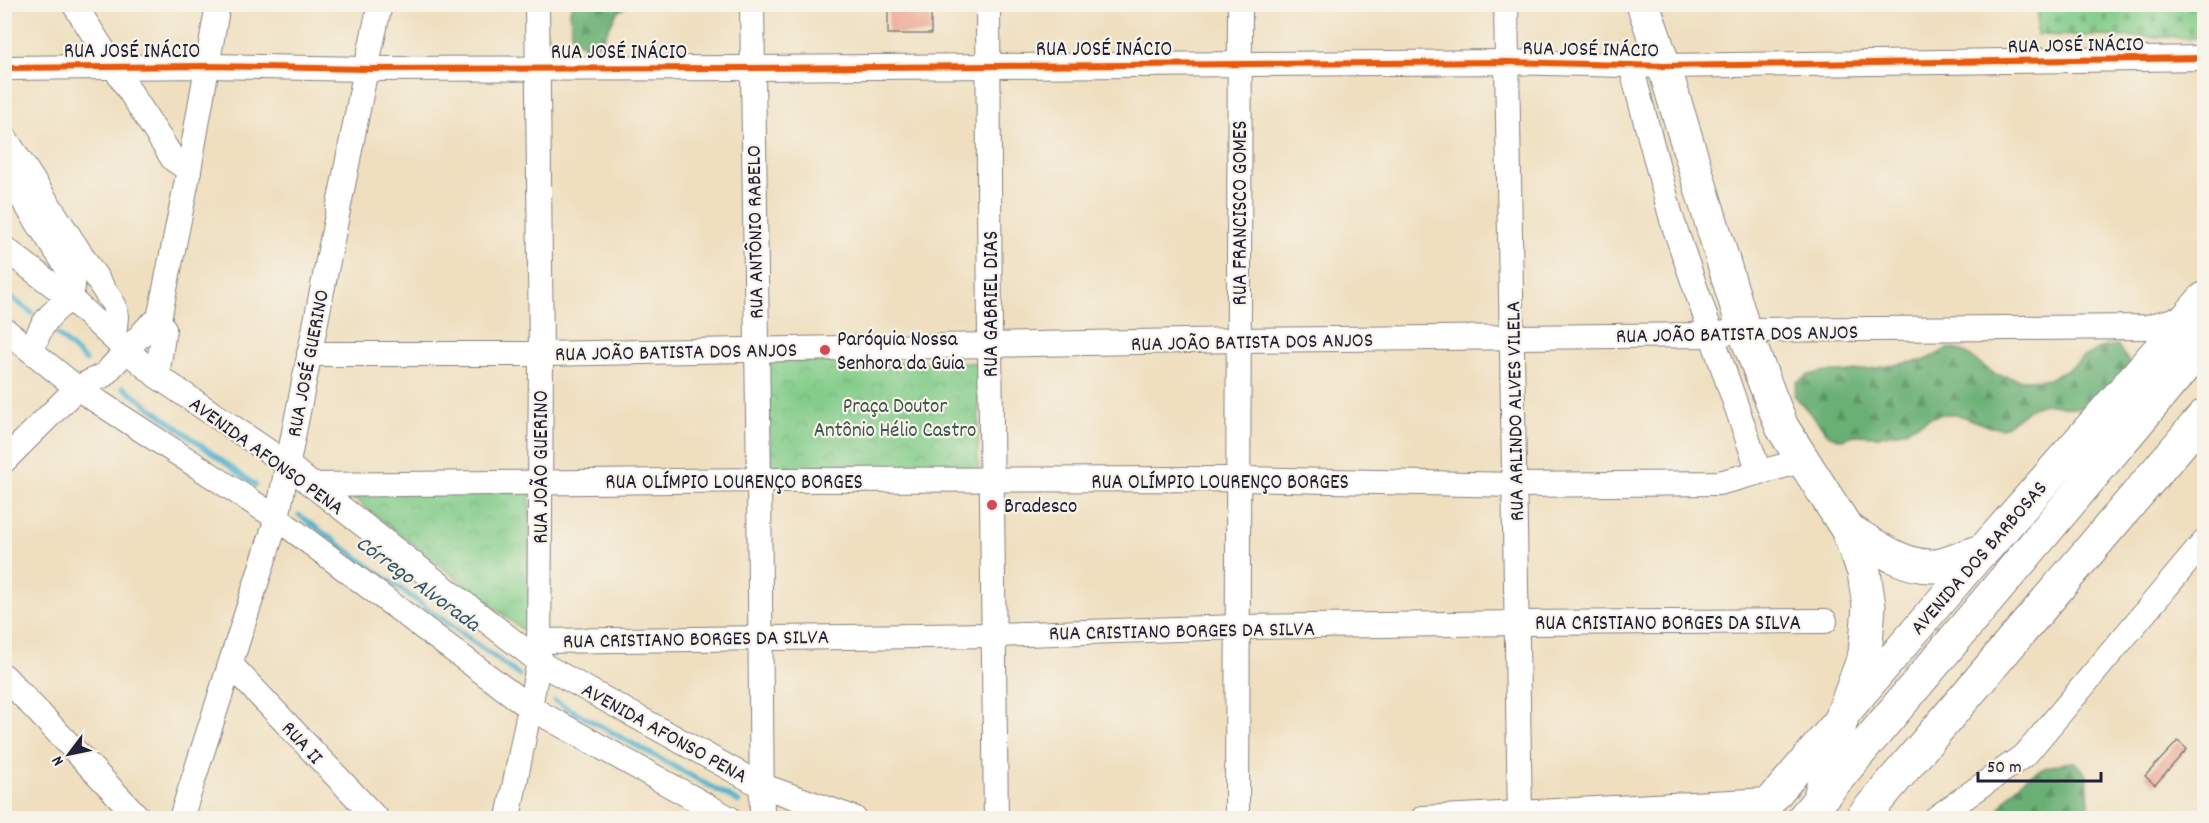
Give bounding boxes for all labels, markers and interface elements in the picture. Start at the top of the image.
street label: RUA JOSÉ INÁCIO [2007,31,2145,63]
street label: RUA JOSÉ INÁCIO [1522,35,1660,67]
street label: RUA JOSÉ INÁCIO [1036,36,1172,66]
street label: RUA JOSÉ INÁCIO [64,38,200,68]
street label: RUA JOSÉ INÁCIO [551,39,687,69]
street label: RUA FRANCISCO GOMES [1227,120,1257,306]
street label: RUA ANTÔNIO RABELO [740,145,774,319]
street label: RUA GABRIEL DIAS [978,231,1008,377]
street label: RUA JOSÉ GUERINO [281,287,339,440]
street label: RUA ARLINDO ALVES VILELA [1500,301,1534,521]
street label: RUA JOÃO BATISTA DOS ANJOS [1616,319,1858,353]
place label: Paróquia Nossa Senhora da Guia [837,326,966,380]
street label: RUA JOÃO BATISTA DOS ANJOS [1131,327,1373,361]
street label: RUA JOÃO BATISTA DOS ANJOS [555,337,797,371]
marker: Paróquia Nossa Senhora da Guia [818,343,832,357]
street label: RUA JOÃO GUERINO [528,390,558,544]
street label: AVENIDA AFONSO PENA [181,391,349,524]
park label: Praça Doutor Antônio Hélio Castro [814,393,976,447]
street label: RUA OLÍMPIO LOURENÇO BORGES [605,469,863,499]
street label: RUA OLÍMPIO LOURENÇO BORGES [1091,469,1349,499]
street label: AVENIDA DOS BARBOSAS [1905,475,2056,643]
place label: Bradesco [1004,493,1077,523]
marker: Bradesco [985,498,999,512]
water label: Córrego Alvorada [349,529,487,641]
street label: RUA CRISTIANO BORGES DA SILVA [1535,610,1801,640]
street label: RUA CRISTIANO BORGES DA SILVA [1049,616,1315,650]
street label: RUA CRISTIANO BORGES DA SILVA [563,624,829,658]
street label: AVENIDA AFONSO PENA [575,677,752,793]
street label: RUA II [273,716,329,773]
north arrow [39,724,99,784]
scale bar [1978,745,2101,783]
text: N [47,751,70,770]
text: 50 m [1987,756,2022,781]

